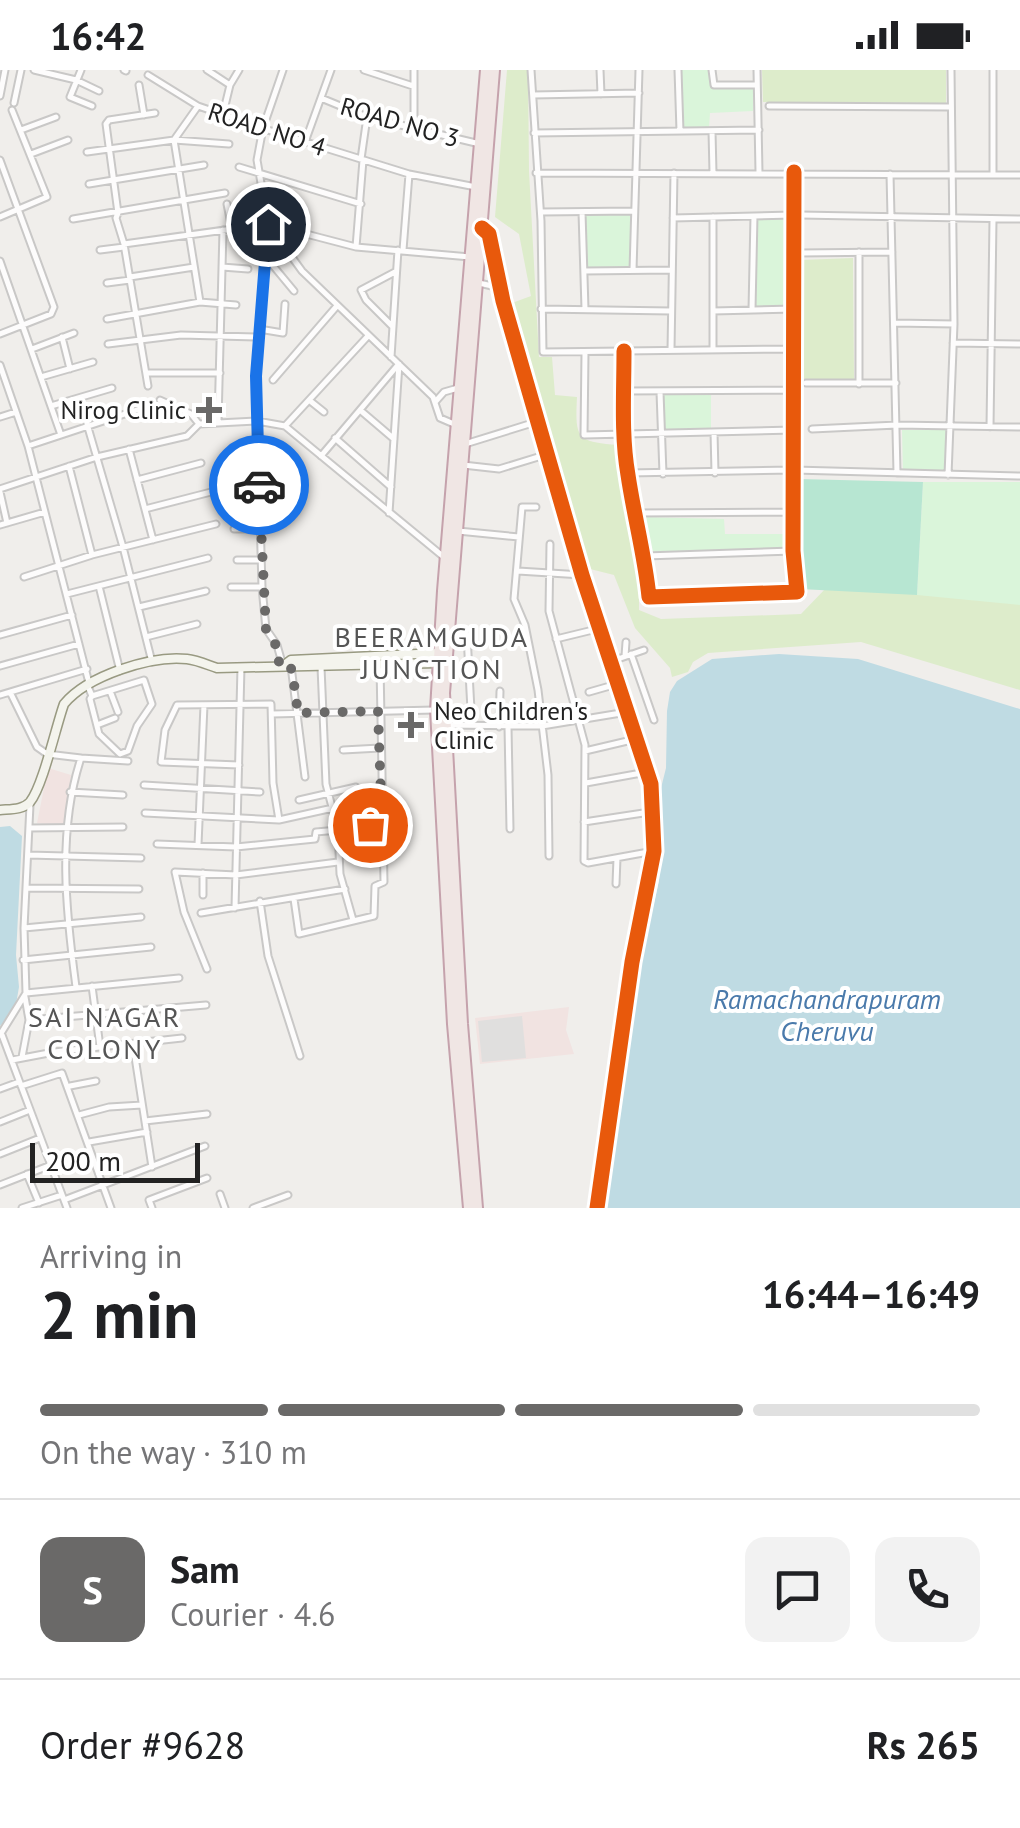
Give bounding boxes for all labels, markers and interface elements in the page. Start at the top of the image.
text: 16:42 [50,11,146,60]
street label: ROAD NO 3 [337,90,463,154]
street label: ROAD NO 4 [204,95,330,163]
pin [226,182,311,267]
icon: home [241,197,296,252]
place label: Nirog Clinic [61,394,186,426]
marker: Nirog Clinic [196,397,222,423]
courier [209,435,309,535]
icon: car [232,458,287,513]
district label: BEERAMGUDA JUNCTION [334,618,530,687]
place label: Neo Children's Clinic [434,695,588,756]
marker: Neo Children's Clinic [398,712,424,738]
pin [328,783,413,868]
icon: bag [343,798,398,853]
water label: Ramachandrapuram Cheruvu [713,980,941,1049]
district label: SAI NAGAR COLONY [28,998,182,1067]
scale bar [30,1138,200,1182]
text: 200 m [45,1142,121,1179]
text: Arriving in [40,1235,182,1277]
text: 16:44–16:49 [762,1269,980,1318]
text: 2 min [40,1272,199,1356]
text: On the way · 310 m [40,1431,307,1473]
button: chat [745,1537,850,1642]
button: phone [875,1537,980,1642]
text: Sam [170,1544,240,1593]
text: S [82,1565,103,1614]
text: Courier · 4.6 [170,1593,336,1635]
text: Order #9628 [40,1720,245,1769]
text: Rs 265 [867,1720,980,1769]

